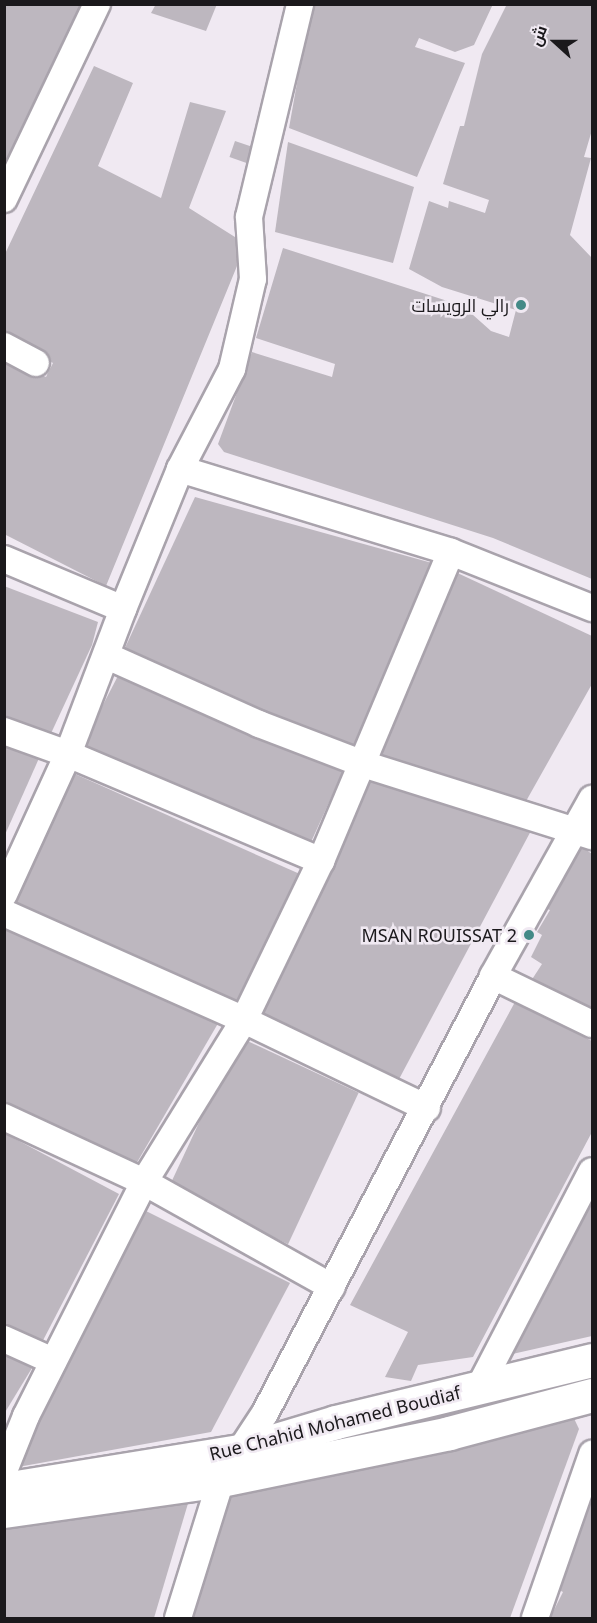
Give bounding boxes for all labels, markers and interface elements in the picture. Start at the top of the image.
north arrow [525,12,585,72]
text: ش [524,22,552,49]
place label: رالي الرويسات [412,294,509,316]
marker: رالي الرويسات [514,298,528,312]
place label: MSAN ROUISSAT 2 [361,924,517,946]
marker: MSAN ROUISSAT 2 [522,928,536,942]
street label: Rue Chahid Mohamed Boudiaf [207,1381,463,1465]

